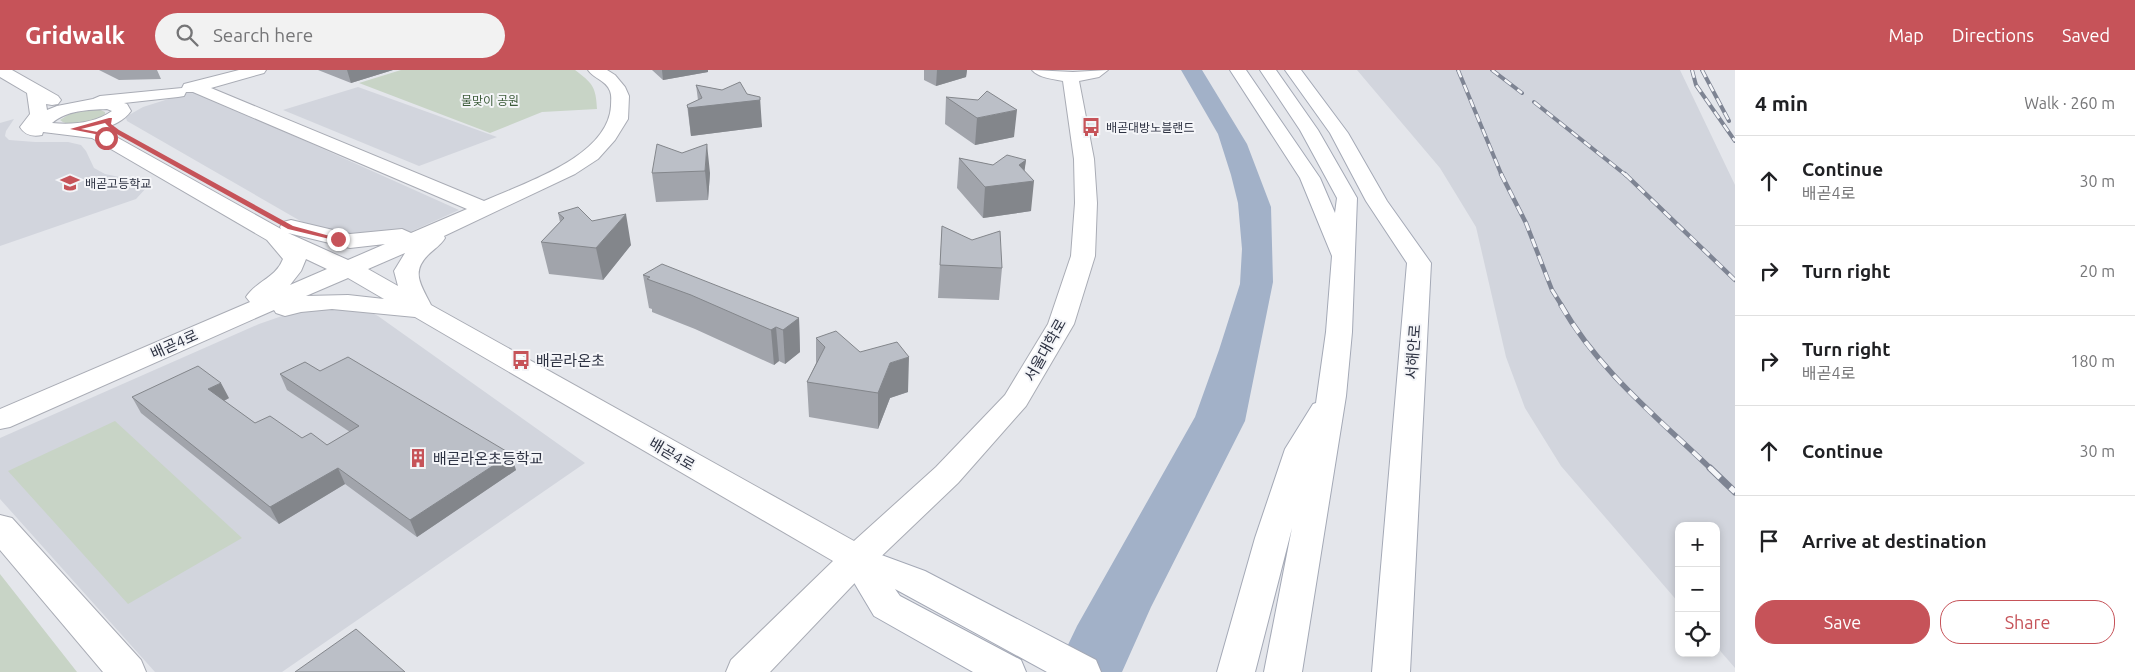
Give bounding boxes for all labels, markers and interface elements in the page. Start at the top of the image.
search box [155,13,505,58]
icon: search [173,21,201,49]
text: Gridwalk [25,22,125,49]
text: Search here [213,24,313,46]
text: Map [1888,25,1924,45]
text: Directions [1952,25,2034,45]
text: Saved [2062,25,2110,45]
text: 4 min [1755,91,1808,115]
park label: 물맞이 공원 [461,94,519,107]
text: Walk · 260 m [2024,94,2115,112]
bus stop icon: 배곧대방노블랜드 [1080,116,1102,138]
place label: 배곧대방노블랜드 [1106,121,1194,134]
route start [95,127,118,150]
text: Continue [1802,158,1883,180]
icon: ahead [1755,167,1783,195]
school or university icon: 배곧고등학교 [59,172,81,194]
text: 30 m [2079,172,2115,190]
place label: 배곧고등학교 [85,177,151,190]
text: 배곧4로 [1802,184,1855,202]
route end [327,228,350,251]
icon: right [1755,257,1783,285]
text: Turn right [1802,260,1890,282]
text: 20 m [2079,262,2115,280]
street label: 서울대학로 [1021,316,1069,384]
street label: 서해안로 [1403,324,1423,380]
street label: 배곧4로 [148,326,200,362]
text: Turn right [1802,338,1890,360]
icon: right [1755,347,1783,375]
bus stop icon: 배곧라온초 [510,349,532,371]
place label: 배곧라온초 [536,352,605,369]
text: 180 m [2070,352,2115,370]
text: 배곧4로 [1802,364,1855,382]
street label: 배곧4로 [646,434,698,474]
icon: ahead [1755,437,1783,465]
text: Continue [1802,440,1883,462]
text: 30 m [2079,442,2115,460]
building icon: 배곧라온초등학교 [407,447,429,469]
place label: 배곧라온초등학교 [433,450,543,467]
map controls [1675,522,1720,657]
button: + [1675,522,1720,567]
icon: arrive [1755,527,1783,555]
text: Arrive at destination [1802,530,1987,552]
button: − [1675,567,1720,612]
button: Save [1755,600,1930,644]
button: Share [1940,600,2115,644]
button: locate [1675,612,1720,657]

